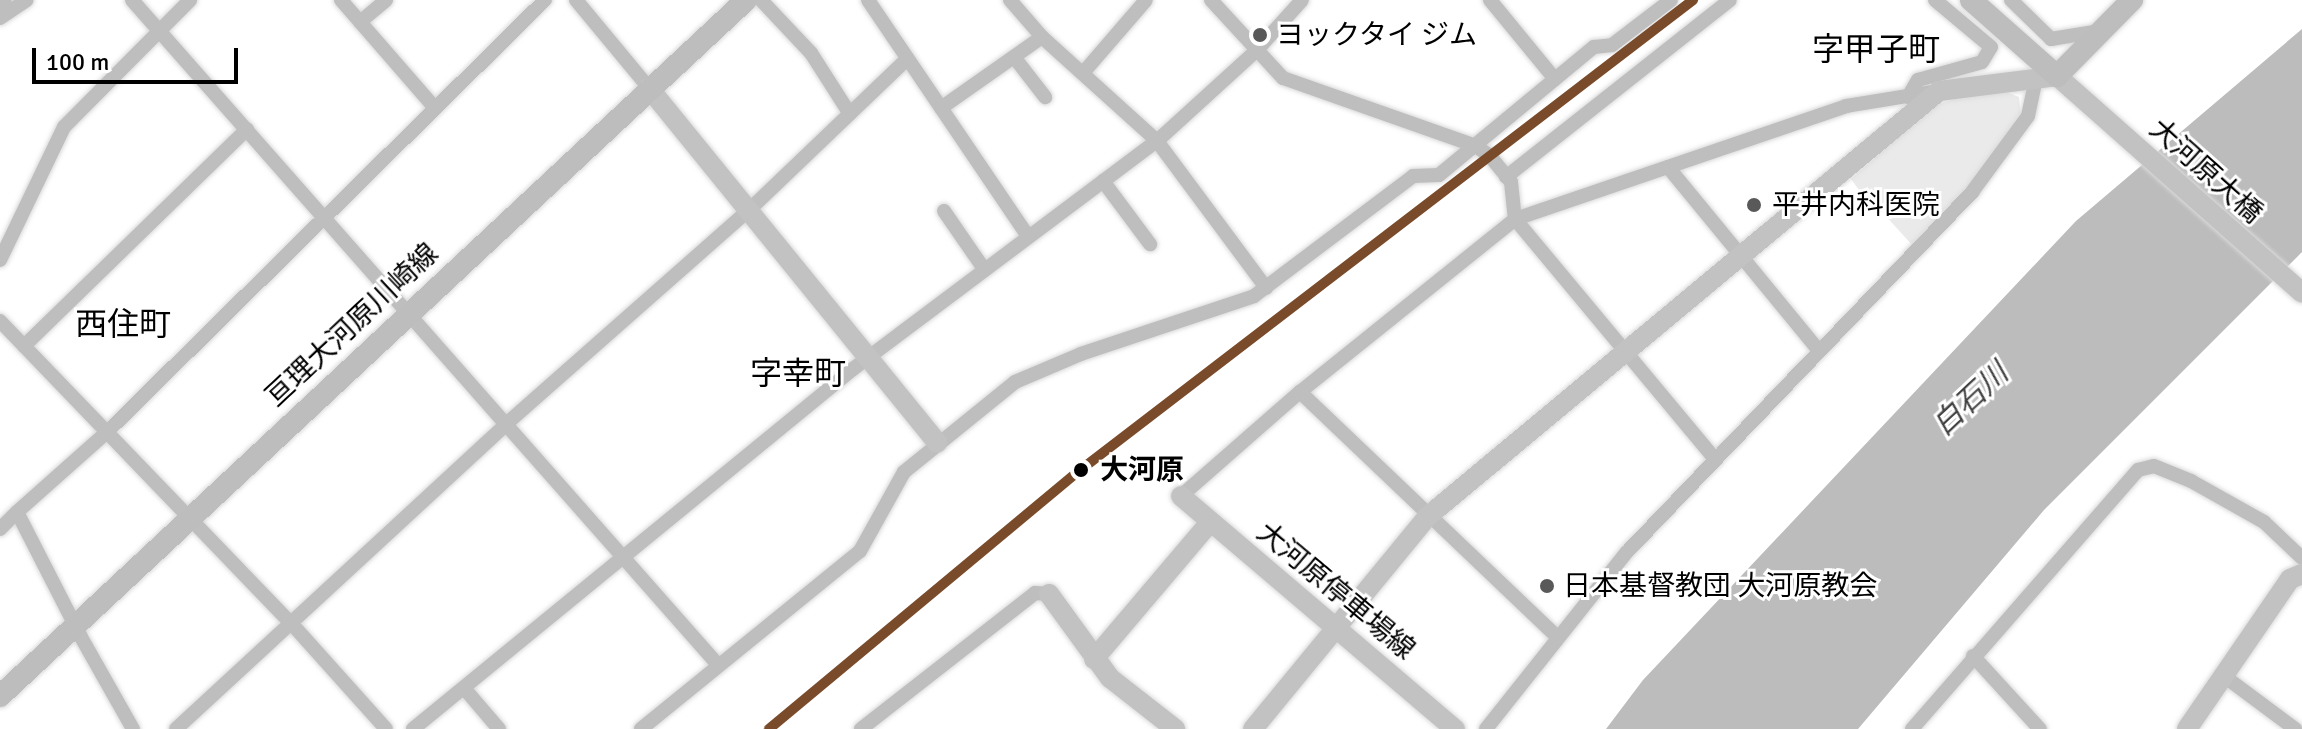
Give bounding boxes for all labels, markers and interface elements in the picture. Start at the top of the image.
place label: ヨックタイ ジム [1276,18,1478,52]
marker: ヨックタイ ジム [1251,26,1269,44]
district label: 字甲子町 [1812,31,1940,69]
scale bar [36,32,242,82]
text: 100 m [46,47,109,77]
street label: 大河原大橋 [2143,112,2269,230]
place label: 平井内科医院 [1772,188,1940,222]
marker: 平井内科医院 [1743,194,1765,216]
street label: 亘理大河原川崎線 [259,236,445,414]
district label: 西住町 [75,306,171,344]
district label: 字幸町 [750,355,846,393]
water label: 白石川 [1926,356,2016,444]
place label: 大河原 [1100,453,1184,487]
marker: 大河原 [1069,458,1093,482]
street label: 大河原停車場線 [1250,515,1422,667]
place label: 日本基督教団 大河原教会 [1563,569,1877,603]
marker: 日本基督教団 大河原教会 [1538,577,1556,595]

